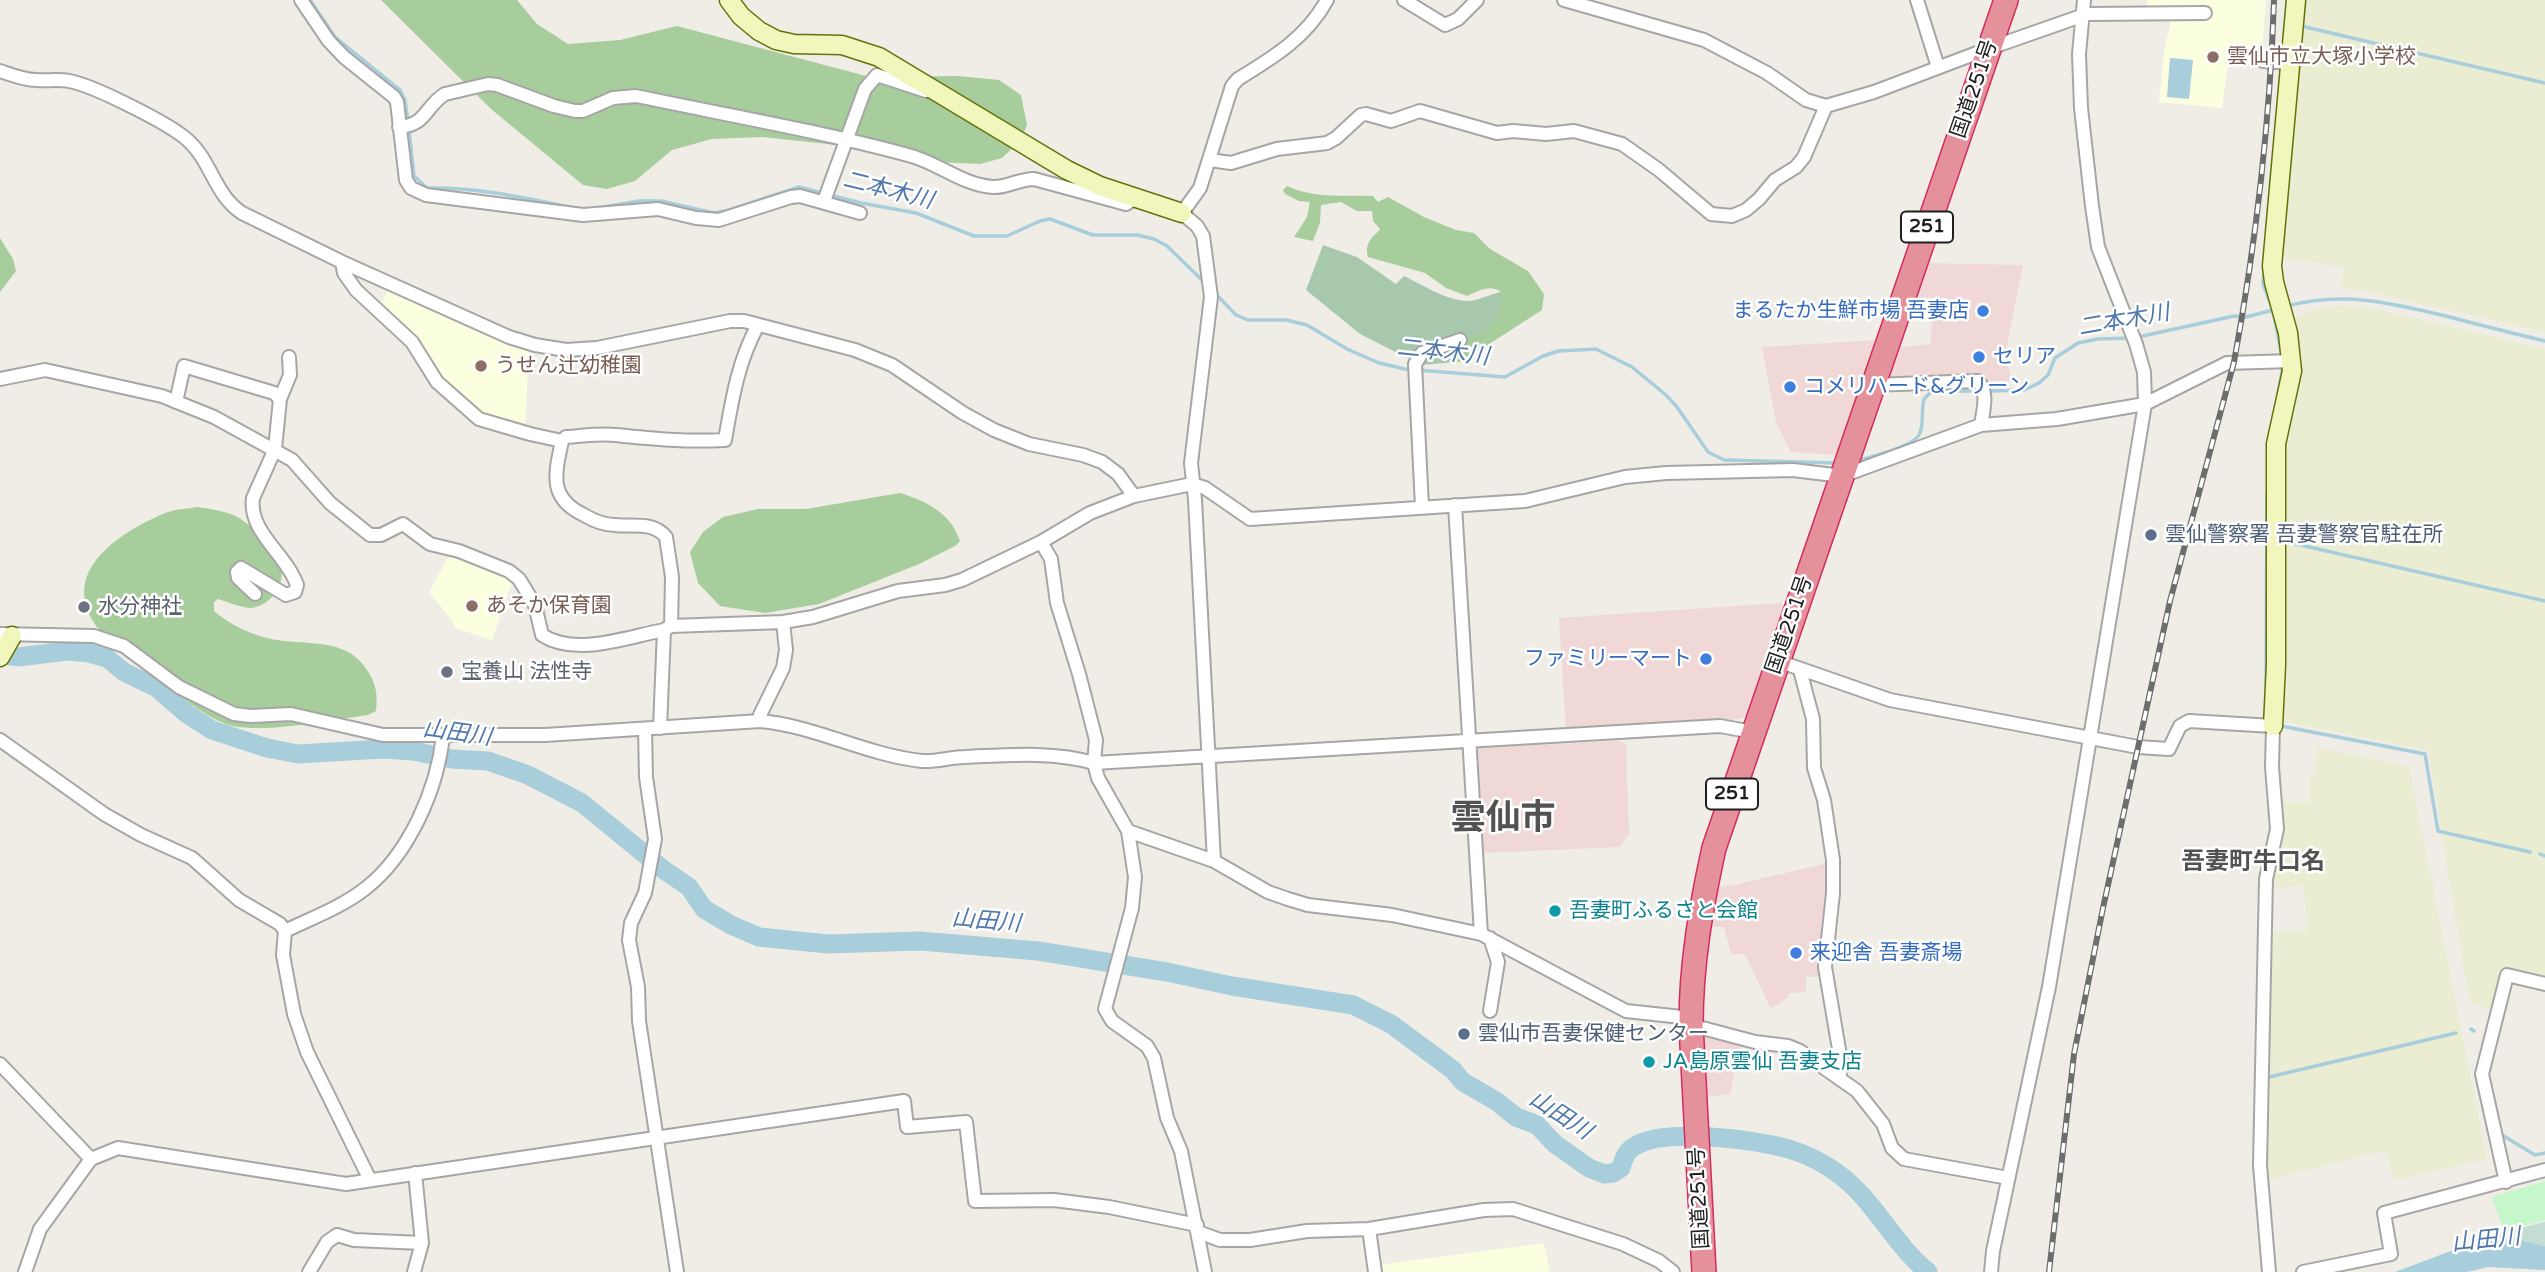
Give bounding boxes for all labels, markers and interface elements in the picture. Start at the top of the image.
street label: 国道251号 [1946,36,2004,142]
place label: 雲仙市立大塚小学校 [2227,44,2416,70]
marker: 雲仙市立大塚小学校 [2205,49,2221,65]
water label: 二本木川 [840,166,936,216]
road number: 251 [1901,212,1953,243]
place label: まるたか生鮮市場 吾妻店 [1733,298,1969,324]
water label: 二本木川 [2076,299,2172,343]
marker: まるたか生鮮市場 吾妻店 [1975,303,1991,319]
water label: 二本木川 [1396,334,1490,372]
place label: セリア [1993,344,2056,370]
marker: セリア [1971,349,1987,365]
place label: うせん辻幼稚園 [495,353,642,379]
marker: うせん辻幼稚園 [473,358,489,374]
place label: コメリハード&グリーン [1804,374,2029,400]
marker: コメリハード&グリーン [1782,379,1798,395]
place label: 雲仙警察署 吾妻警察官駐在所 [2165,522,2443,548]
marker: 雲仙警察署 吾妻警察官駐在所 [2143,527,2159,543]
street label: 国道251号 [1761,572,1819,678]
place label: あそか保育園 [486,593,612,619]
place label: 水分神社 [98,594,182,620]
marker: あそか保育園 [464,598,480,614]
marker: 水分神社 [76,599,92,615]
place label: ファミリーマート [1524,646,1692,672]
marker: ファミリーマート [1698,651,1714,667]
place label: 宝養山 法性寺 [461,659,592,685]
marker: 宝養山 法性寺 [439,664,455,680]
water label: 山田川 [421,716,493,752]
road number: 251 [1706,778,1758,810]
district label: 雲仙市 [1451,799,1555,841]
district label: 吾妻町牛口名 [2181,849,2325,877]
place label: 吾妻町ふるさと会館 [1569,898,1758,924]
marker: 吾妻町ふるさと会館 [1547,903,1563,919]
water label: 山田川 [950,905,1022,939]
place label: 来迎舎 吾妻斎場 [1810,940,1962,966]
marker: 来迎舎 吾妻斎場 [1788,945,1804,961]
place label: 雲仙市吾妻保健センター [1478,1021,1709,1047]
marker: 雲仙市吾妻保健センター [1456,1026,1472,1042]
place label: JA島原雲仙 吾妻支店 [1663,1049,1862,1075]
marker: JA島原雲仙 吾妻支店 [1641,1054,1657,1070]
water label: 山田川 [1524,1086,1596,1146]
street label: 国道251号 [1685,1146,1715,1250]
water label: 山田川 [2450,1224,2522,1258]

